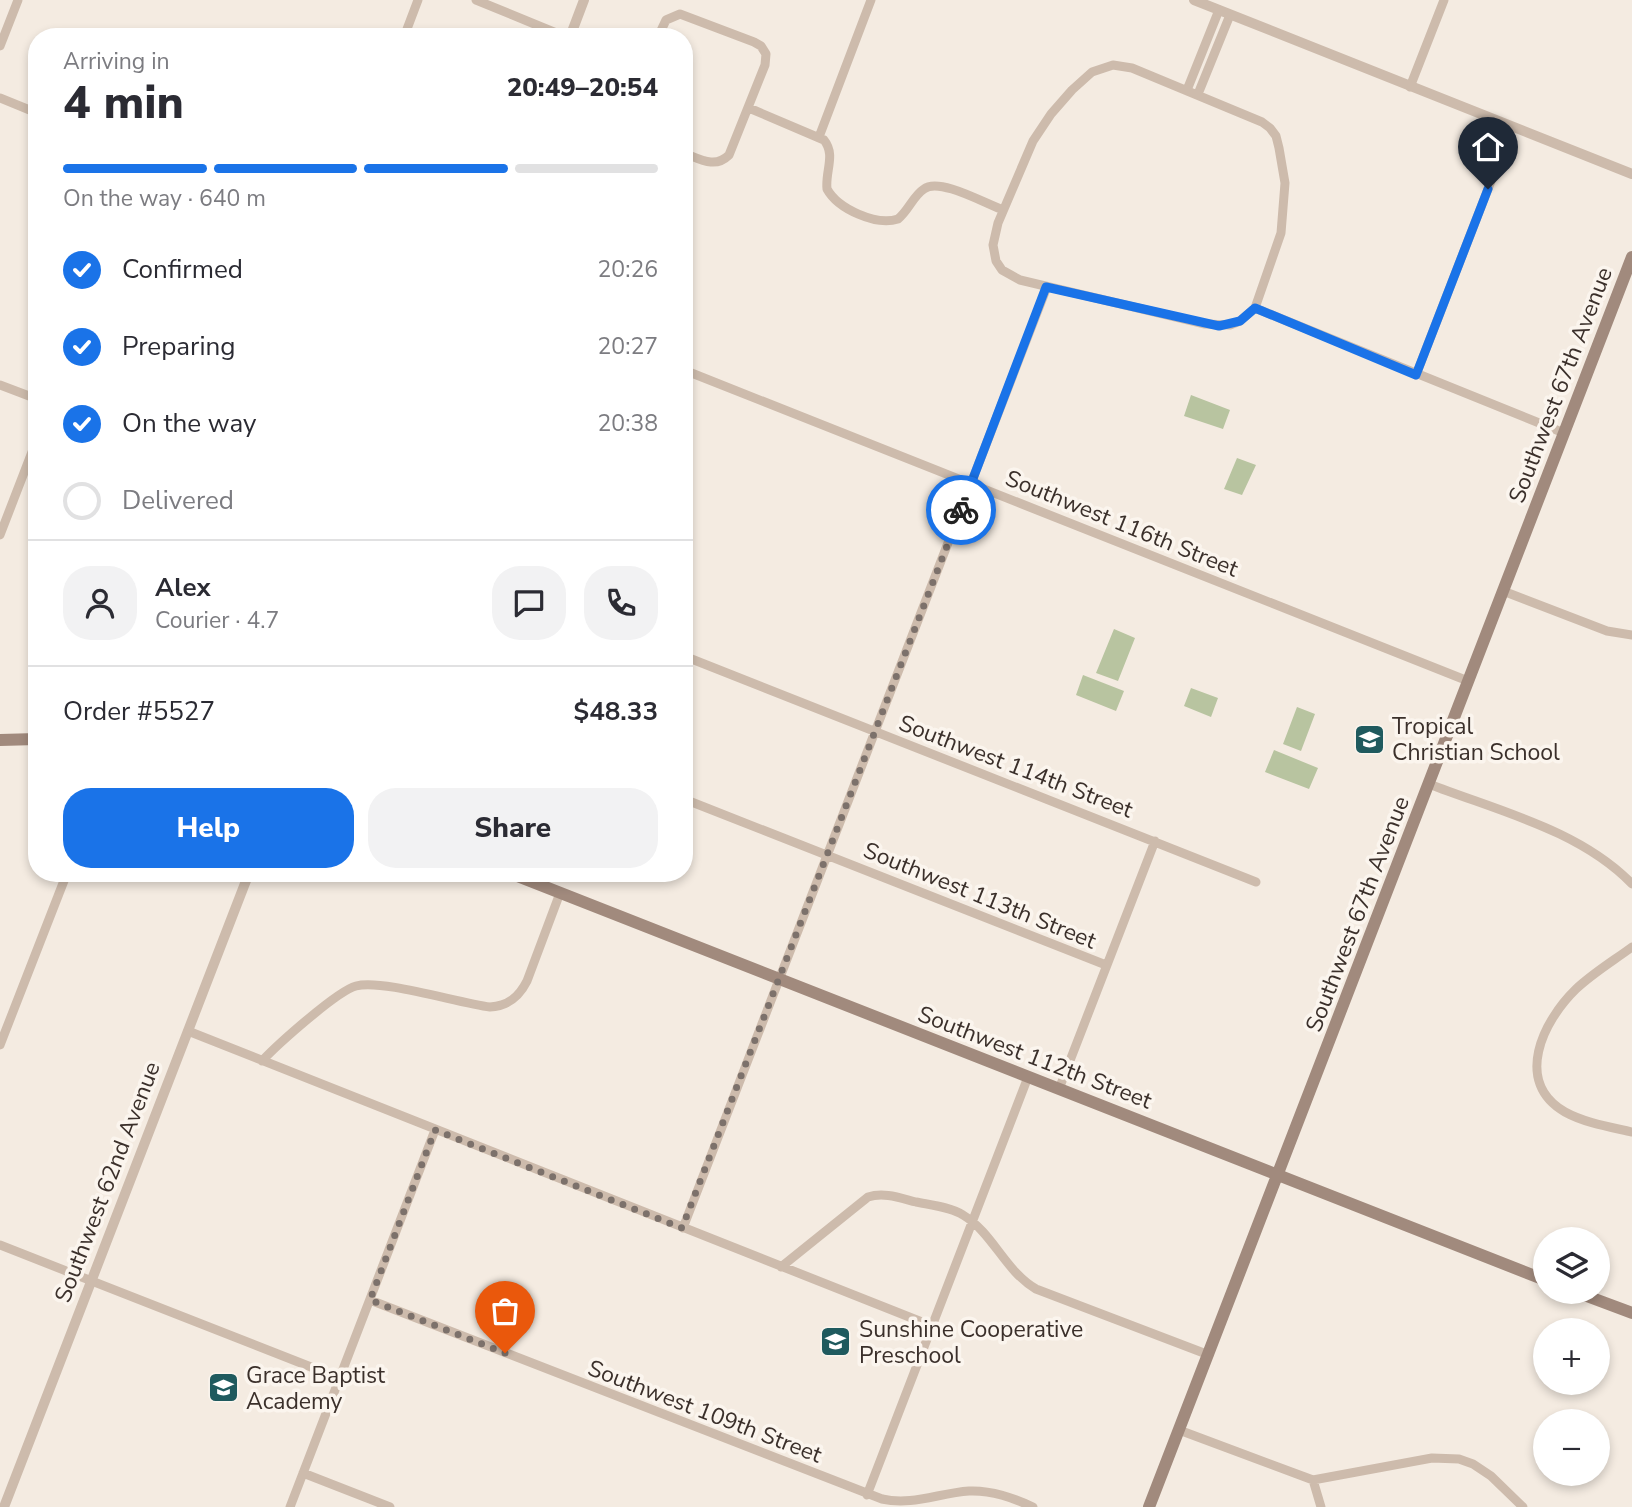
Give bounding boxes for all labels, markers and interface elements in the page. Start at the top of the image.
text: Arriving in [63,46,170,77]
text: 20:49–20:54 [507,70,658,105]
text: 4 min [63,71,184,134]
pin [1458,117,1518,189]
icon: home [1469,128,1507,166]
text: On the way · 640 m [63,183,266,214]
icon: check [63,251,101,289]
text: Confirmed [122,252,243,287]
text: 20:26 [598,254,658,285]
street label: Southwest 67th Avenue [1501,263,1620,507]
icon: check [63,328,101,366]
text: Preparing [122,329,235,364]
text: 20:27 [598,331,658,362]
icon: check [63,405,101,443]
text: On the way [122,406,256,441]
text: 20:38 [598,408,658,439]
street label: Southwest 116th Street [1001,463,1244,585]
courier [926,475,996,545]
text: Delivered [122,483,234,518]
icon: bike [942,491,980,529]
button: person [63,566,137,640]
button: chat [492,566,566,640]
button: phone [584,566,658,640]
text: Alex [155,570,211,605]
text: Courier · 4.7 [155,605,279,636]
text: Order #5527 [63,694,215,729]
text: $48.33 [574,694,658,729]
street label: Southwest 114th Street [894,707,1138,826]
place label: Tropical Christian School [1392,711,1560,768]
school or university icon: Tropical Christian School [1352,722,1386,756]
button: Help [63,788,354,868]
button: Share [368,788,658,868]
street label: Southwest 67th Avenue [1298,792,1417,1036]
street label: Southwest 113th Street [859,835,1102,957]
street label: Southwest 112th Street [913,998,1157,1117]
street label: Southwest 62nd Avenue [47,1057,168,1307]
map controls [1533,1227,1610,1486]
button: layers [1533,1227,1610,1304]
pin [475,1281,535,1353]
icon: bag [486,1292,524,1330]
place label: Sunshine Cooperative Preschool [859,1314,1083,1371]
button: + [1533,1318,1610,1395]
school or university icon: Sunshine Cooperative Preschool [819,1325,853,1359]
street label: Southwest 109th Street [583,1352,827,1471]
place label: Grace Baptist Academy [246,1360,386,1417]
school or university icon: Grace Baptist Academy [206,1371,240,1405]
button: − [1533,1409,1610,1486]

